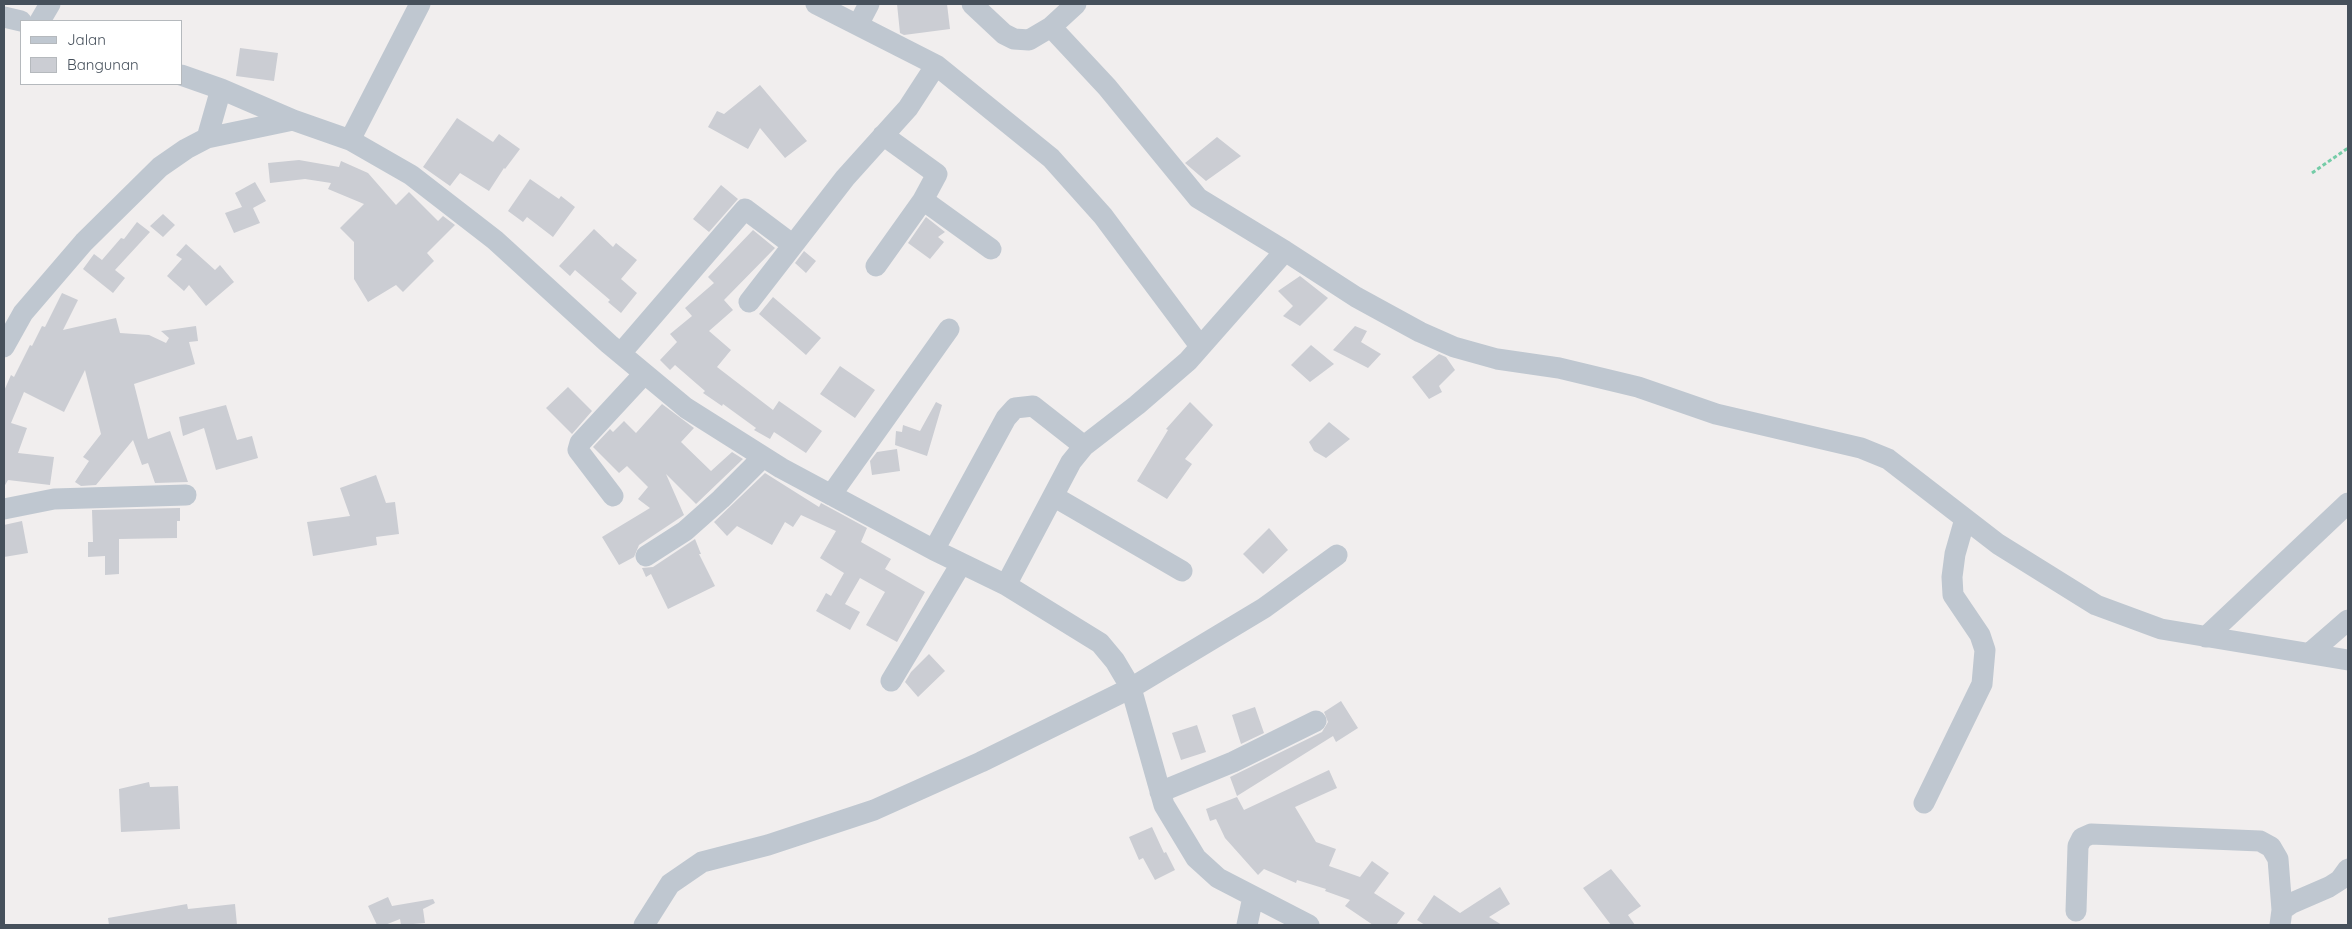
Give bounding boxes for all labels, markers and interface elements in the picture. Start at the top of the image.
legend [20,20,182,85]
text: Jalan [67,30,106,49]
text: Bangunan [67,55,139,74]

